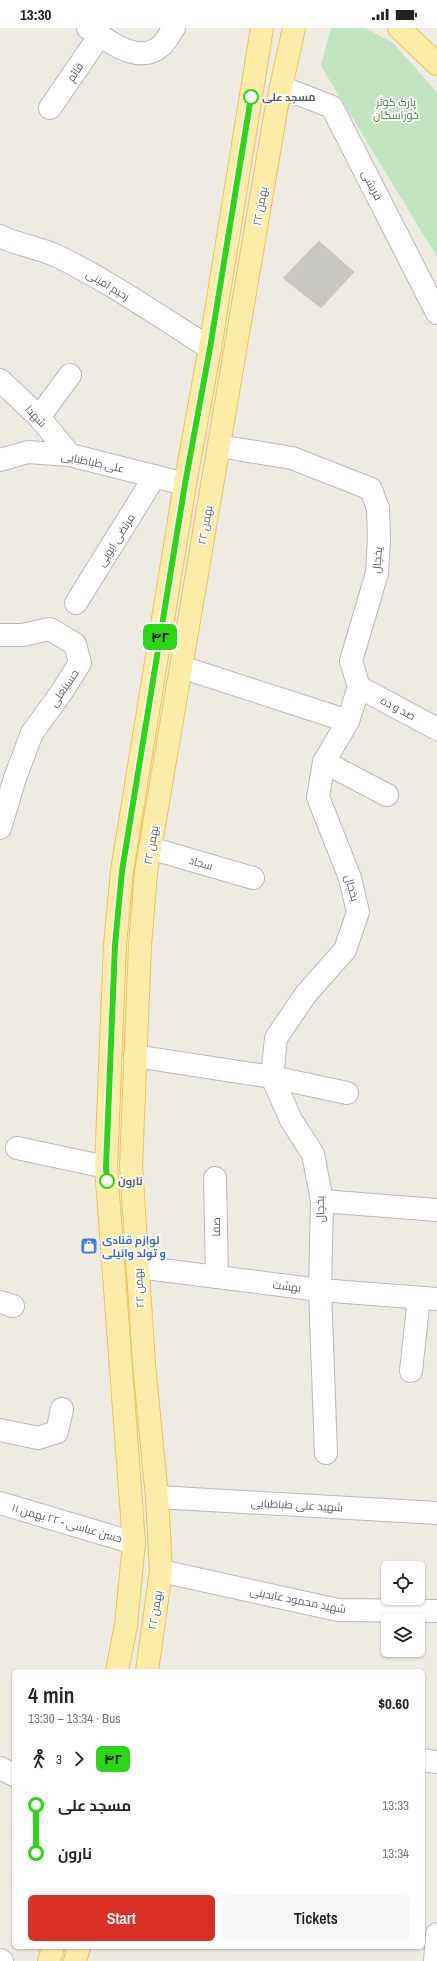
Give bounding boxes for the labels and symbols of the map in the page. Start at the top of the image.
street label: قائم [64,60,87,85]
marker: مسجد علی [243,89,259,105]
place label: مسجد علی [262,90,316,104]
park label: پارک کوثر خوراسگان [373,95,419,122]
street label: قریشی [358,168,386,202]
street label: ۲۲ بهمن [250,185,270,227]
street label: رحیم امینی [83,267,132,304]
street label: شهدا [22,402,50,430]
street label: علی طباطبایی [60,448,126,476]
street label: ۲۲ بهمن [195,504,215,546]
street label: مرتضی ایوبی [94,511,138,569]
street label: یخچال [369,546,385,574]
line badge: ۴۲ [142,624,178,650]
street label: حسینعلی [46,667,82,709]
street label: صد و ده [378,693,418,723]
street label: ۲۲ بهمن [141,824,161,866]
street label: سجاد [187,853,215,873]
street label: یخچال [342,873,362,903]
marker: نارون [99,1173,115,1189]
place label: نارون [118,1174,143,1189]
street label: یخچال [313,1195,327,1223]
street label: صفا [209,1217,223,1237]
place label: لوازم قنادی و تولد وانیلی [102,1233,166,1261]
shop icon: لوازم قنادی و تولد وانیلی [79,1236,99,1256]
street label: ۲۲ بهمن [131,1268,147,1308]
street label: بهشت [272,1277,302,1295]
street label: شهید علی طباطبایی [251,1496,343,1514]
street label: حسن عباسی - ۲۲ بهمن ۱۱ [10,1501,124,1545]
street label: شهید محمود عابدینی [249,1584,347,1616]
street label: ۲۲ بهمن [145,1589,165,1631]

